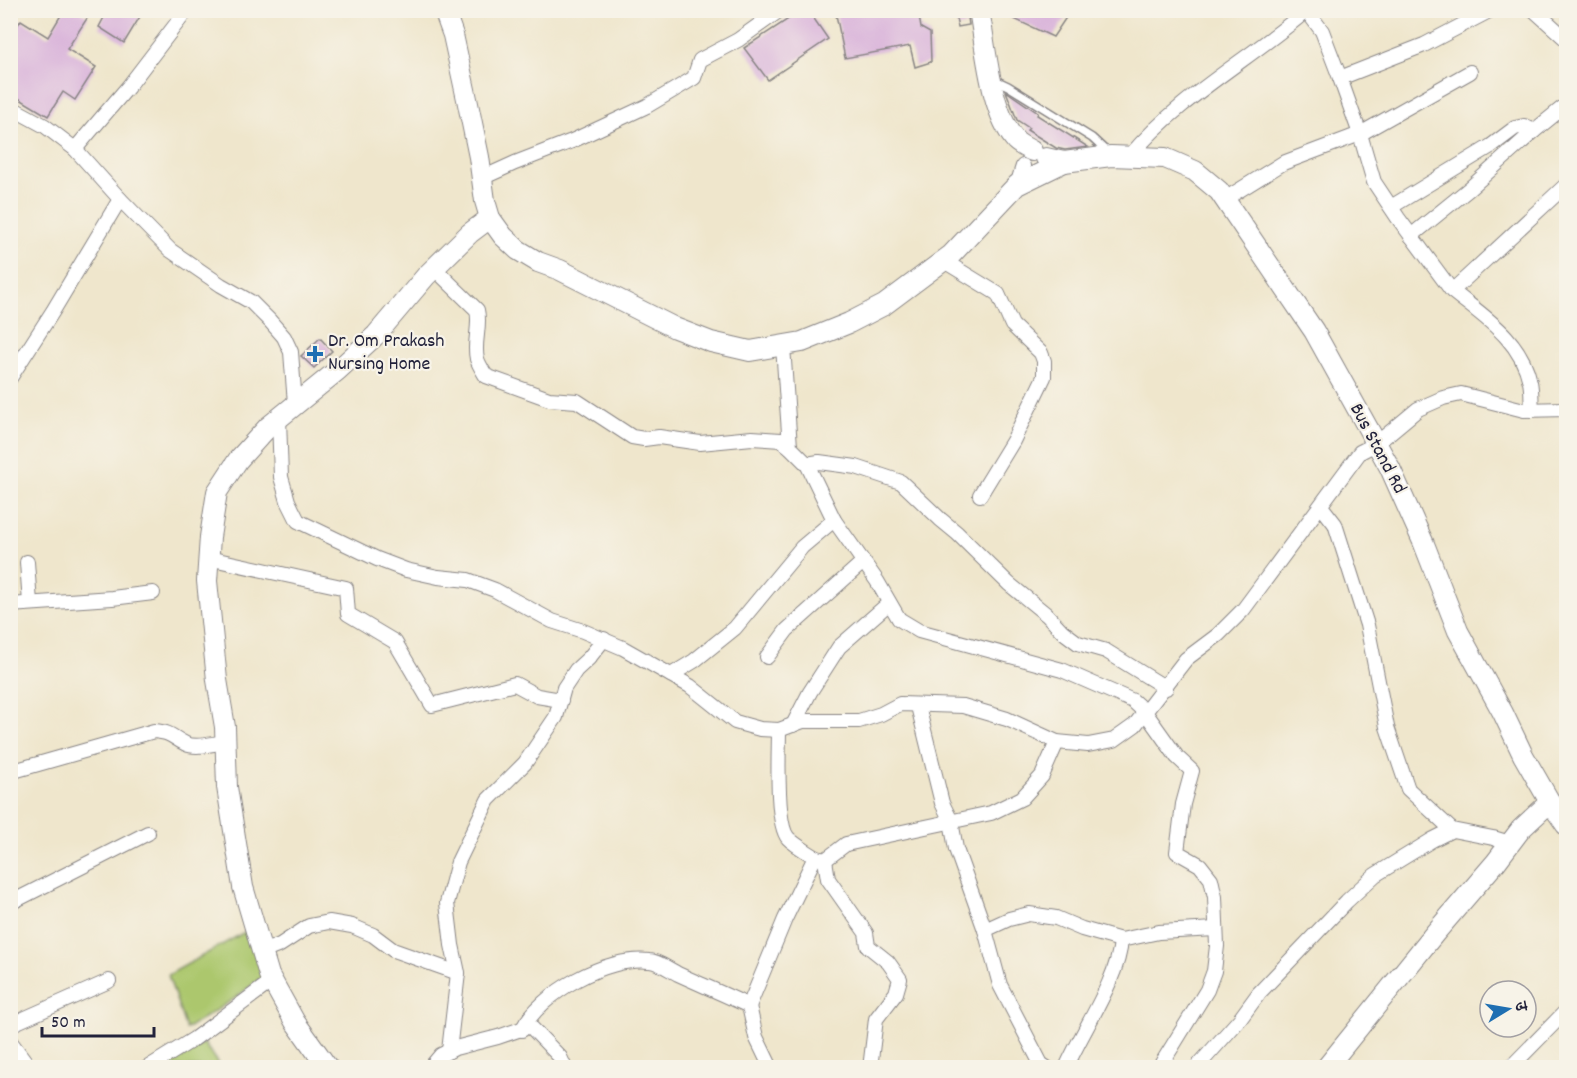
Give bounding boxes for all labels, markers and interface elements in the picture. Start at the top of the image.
place label: Dr. Om Prakash Nursing Home [328,328,444,379]
marker: Dr. Om Prakash Nursing Home [306,345,324,363]
street label: Bus Stand Rd [1341,399,1413,499]
north arrow [1478,979,1538,1039]
text: उ [1508,999,1533,1014]
scale bar [42,1000,154,1038]
text: 50 m [51,1011,86,1036]

